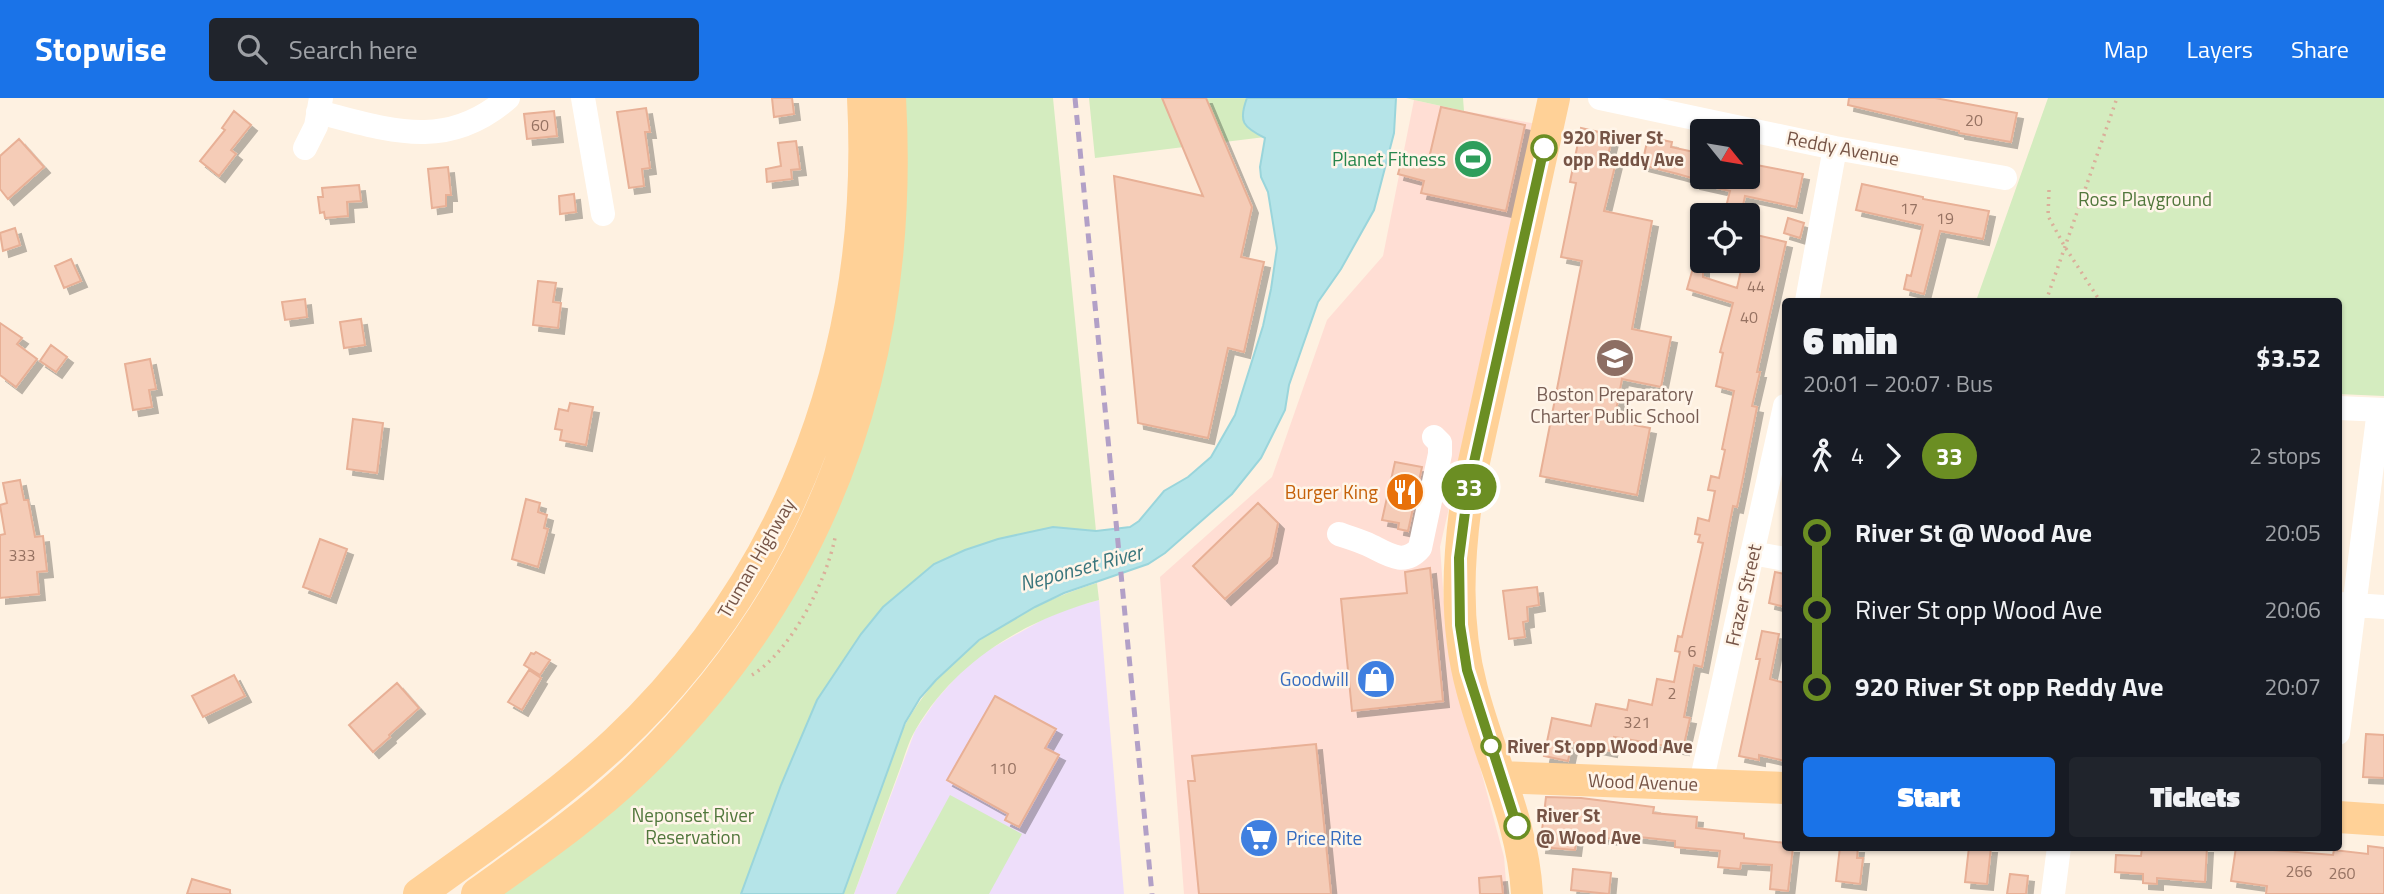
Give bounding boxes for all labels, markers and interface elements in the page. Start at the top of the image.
search box [209,18,699,81]
text: Stopwise [35,24,167,74]
icon: search [233,30,271,68]
text: Search here [289,30,418,69]
text: Map [2104,31,2149,67]
text: Layers [2187,31,2253,67]
text: Share [2291,31,2349,67]
house number: 20 [1965,108,1983,132]
house number: 60 [531,113,549,137]
north arrow [1690,119,1760,189]
map controls [1690,119,1760,273]
place label: 920 River St opp Reddy Ave [1563,122,1684,173]
street label: Reddy Avenue [1784,122,1902,173]
marker: 920 River St opp Reddy Ave [1531,135,1557,161]
sports icon: Planet Fitness [1452,138,1494,180]
place label: Planet Fitness [1332,144,1446,173]
park label: Ross Playground [2078,184,2212,213]
house number: 17 [1900,196,1918,220]
button: locate [1690,203,1760,273]
house number: 19 [1936,206,1954,230]
house number: 44 [1747,274,1765,298]
house number: 40 [1740,305,1758,329]
text: 6 min [1803,311,1897,369]
school or university icon: Boston Preparatory Charter Public School [1594,337,1636,379]
text: $3.52 [2256,338,2321,377]
text: 20:01 – 20:07 · Bus [1803,366,1993,401]
place label: Boston Preparatory Charter Public School [1530,379,1700,430]
icon: walk [1803,437,1841,475]
icon: forward [1874,437,1912,475]
text: 4 [1851,438,1864,473]
text: 33 [1936,438,1963,474]
text: 2 stops [2249,438,2321,473]
line badge: 33 [1438,464,1500,510]
text: 33 [1456,469,1482,505]
restaurant icon: Burger King [1384,471,1426,513]
place label: Burger King [1285,477,1378,506]
street label: Truman Highway [709,492,802,623]
text: River St @ Wood Ave [1855,513,2092,552]
text: 20:05 [2264,515,2321,550]
water label: Neponset River [1016,535,1148,599]
street label: Frazer Street [1717,541,1768,649]
house number: 333 [9,543,35,567]
text: River St opp Wood Ave [1855,590,2102,629]
text: 20:06 [2264,592,2321,627]
house number: 6 [1688,639,1697,663]
shop icon: Goodwill [1355,658,1397,700]
place label: Goodwill [1280,664,1349,693]
text: 920 River St opp Reddy Ave [1855,667,2163,706]
text: 20:07 [2264,669,2321,704]
house number: 2 [1668,681,1676,705]
house number: 321 [1624,710,1650,734]
place label: River St opp Wood Ave [1507,731,1693,760]
marker: River St opp Wood Ave [1481,736,1501,756]
house number: 110 [990,756,1016,780]
button: Start [1803,757,2055,837]
button: Tickets [2069,757,2321,837]
street label: Wood Avenue [1587,765,1699,798]
park label: Neponset River Reservation [632,800,755,851]
place label: River St @ Wood Ave [1536,800,1641,851]
marker: River St @ Wood Ave [1504,813,1530,839]
supermarket icon: Price Rite [1238,817,1280,859]
place label: Price Rite [1286,823,1362,852]
house number: 266 [2286,859,2312,883]
house number: 260 [2329,861,2355,885]

